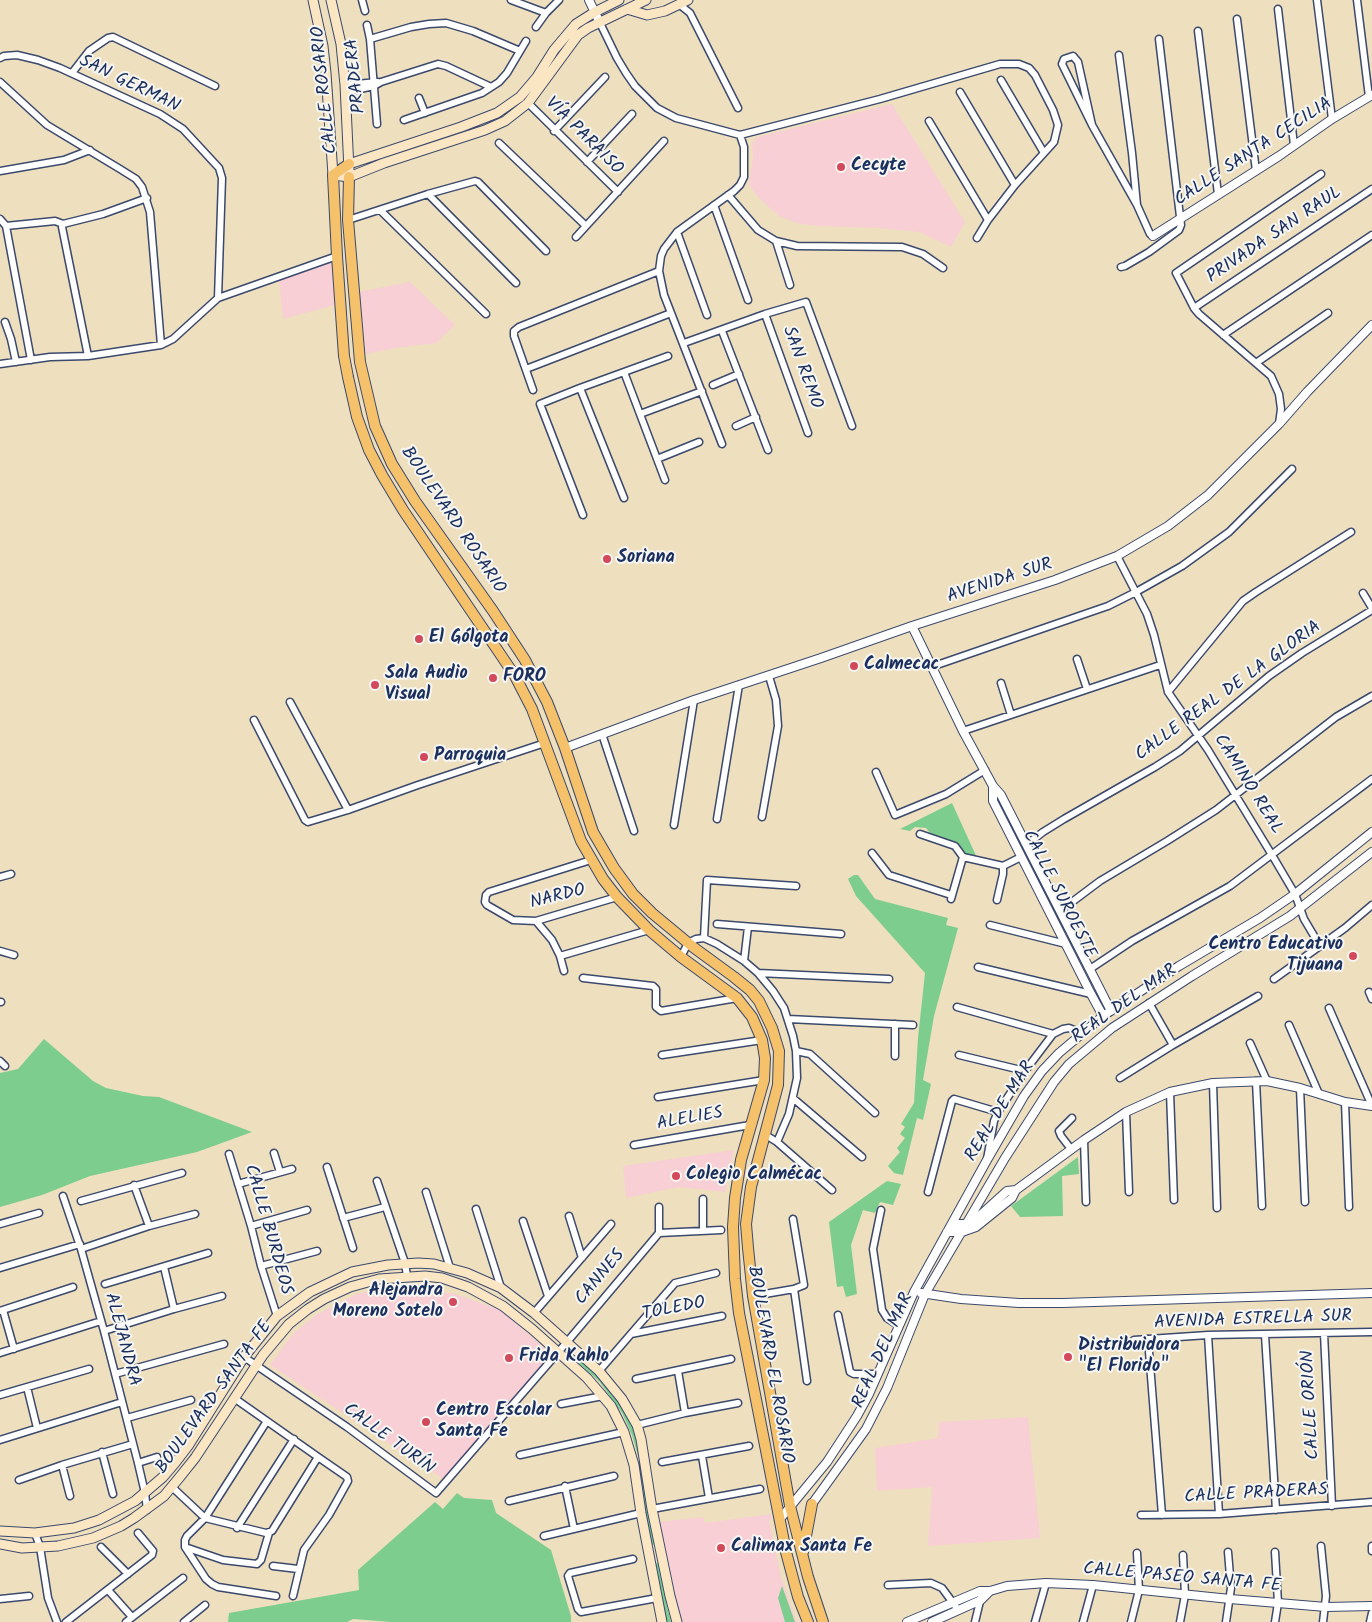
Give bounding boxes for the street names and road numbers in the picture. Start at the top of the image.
street label: CALLE ROSARIO [309,25,343,155]
street label: PRADERA [342,38,372,114]
street label: SAN GERMAN [75,51,183,119]
street label: VÍA PARAISO [539,93,627,181]
street label: CALLE SANTA CECILIA [1171,94,1337,212]
street label: PRIVADA SAN RAUL [1203,183,1347,289]
street label: SAN REMO [776,324,826,412]
street label: BOULEVARD ROSARIO [395,443,509,599]
street label: AVENIDA SUR [945,555,1055,609]
street label: CALLE REAL DE LA GLORIA [1132,617,1326,767]
street label: CAMINO REAL [1208,731,1286,839]
street label: CALLE SUROESTE [1016,827,1100,963]
street label: NARDO [528,881,588,915]
street label: REAL DEL MAR [1068,961,1182,1049]
street label: REAL DE MAR [962,1058,1040,1166]
street label: ALELIES [655,1104,725,1136]
street label: CALLE BURDEOS [238,1162,296,1298]
street label: CANNES [571,1246,631,1310]
street label: BOULEVARD EL ROSARIO [741,1265,797,1465]
street label: REAL DEL MAR [849,1290,919,1412]
street label: ALEJANDRA [98,1291,144,1389]
street label: TOLEDO [641,1293,707,1327]
street label: AVENIDA ESTRELLA SUR [1154,1307,1352,1335]
street label: BOULEVARD SANTA FE [152,1317,278,1479]
street label: CALLE ORIÓN [1298,1350,1326,1460]
street label: CALLE TURÍN [338,1400,438,1480]
street label: CALLE PRADERAS [1184,1480,1328,1510]
street label: CALLE PASEO SANTA FE [1082,1560,1282,1598]

